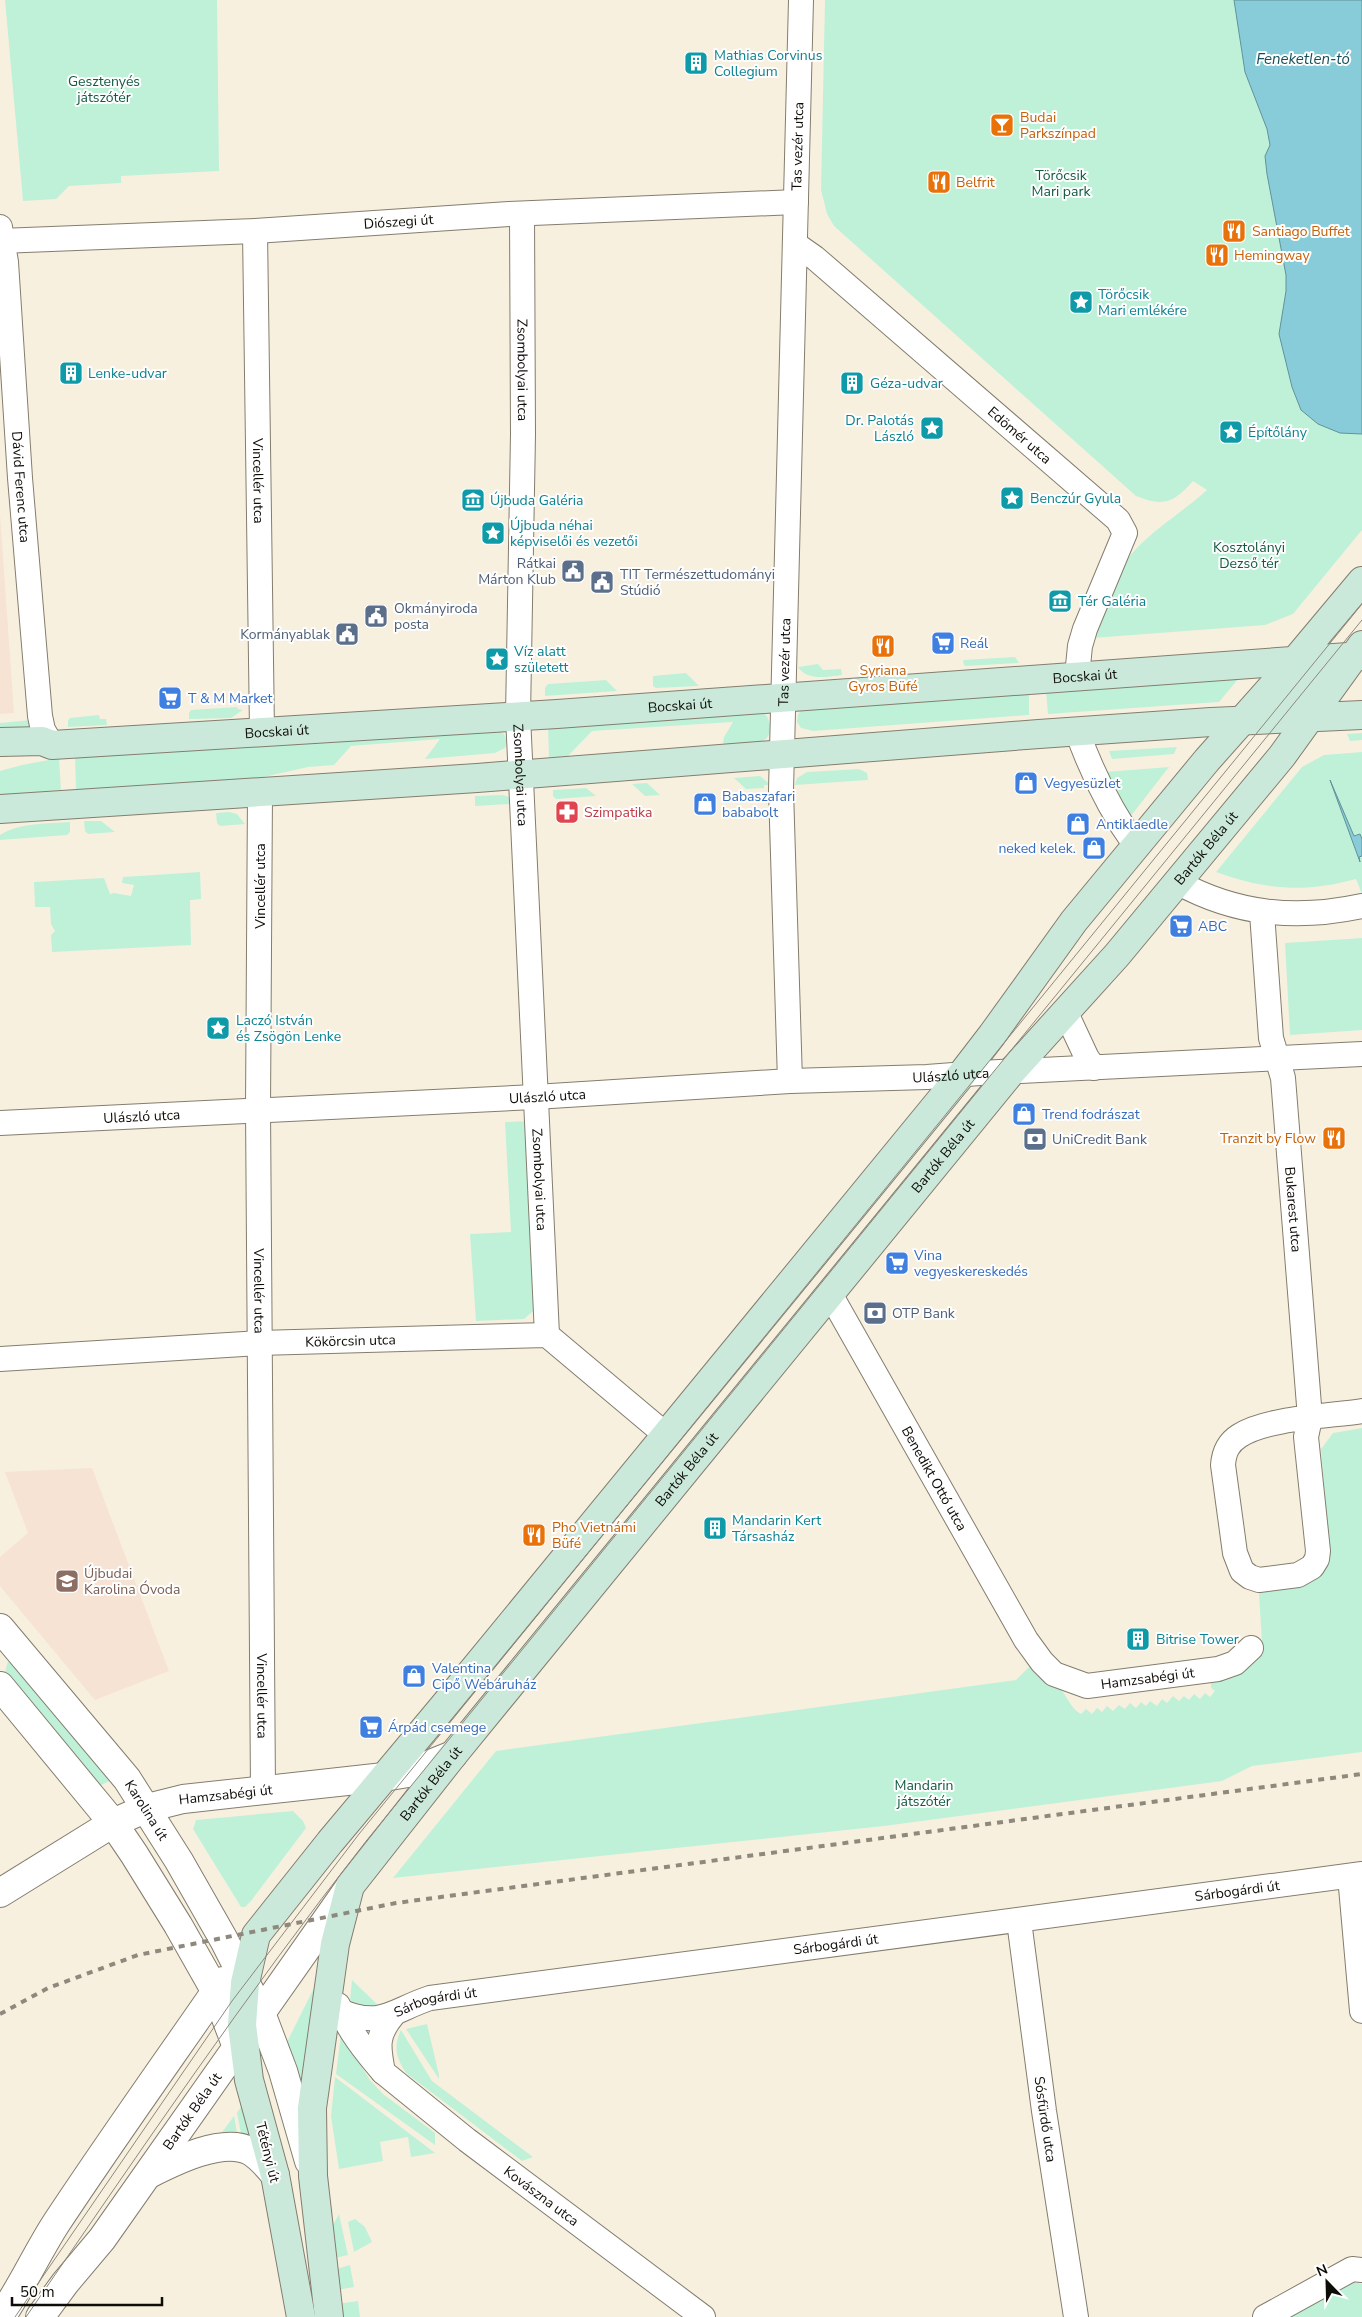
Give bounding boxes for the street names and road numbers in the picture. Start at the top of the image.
street label: Tas vezér utca [787,102,808,191]
street label: Diószegi út [363,210,434,234]
street label: Zsombolyai utca [512,319,532,421]
street label: Edömér utca [983,402,1055,468]
street label: Dávid Ferenc utca [7,431,34,544]
street label: Vincellér utca [248,437,268,524]
street label: Tas vezér utca [774,618,795,707]
street label: Bocskai út [1052,665,1118,688]
street label: Bocskai út [647,694,713,717]
street label: Bocskai út [244,720,310,743]
street label: Zsombolyai utca [508,723,532,827]
street label: Bartók Béla út [1170,807,1242,889]
street label: Vincellér utca [251,843,270,930]
street label: Ulászló utca [912,1064,990,1087]
street label: Ulászló utca [508,1085,586,1108]
street label: Ulászló utca [103,1105,181,1128]
street label: Bartók Béla út [907,1115,979,1197]
street label: Zsombolyai utca [527,1128,551,1231]
street label: Bukarest utca [1280,1166,1306,1253]
street label: Vincellér utca [249,1247,269,1334]
street label: Kökörcsin utca [305,1330,396,1352]
street label: Benedikt Ottó utca [897,1423,971,1534]
street label: Bartók Béla út [651,1429,723,1511]
street label: Vincellér utca [252,1652,272,1739]
street label: Hamzsabégi út [1100,1663,1196,1694]
street label: Bartók Béla út [396,1742,467,1825]
street label: Karolina út [120,1776,173,1844]
street label: Hamzsabégi út [178,1780,274,1809]
street label: Sárbogárdi út [1194,1876,1281,1906]
street label: Sárbogárdi út [792,1929,879,1960]
street label: Sárbogárdi út [391,1983,478,2022]
street label: Bartók Béla út [159,2069,226,2154]
street label: Sósfürdő utca [1030,2075,1061,2164]
street label: Tétényi út [251,2120,284,2184]
street label: Kovászna utca [500,2162,583,2231]

